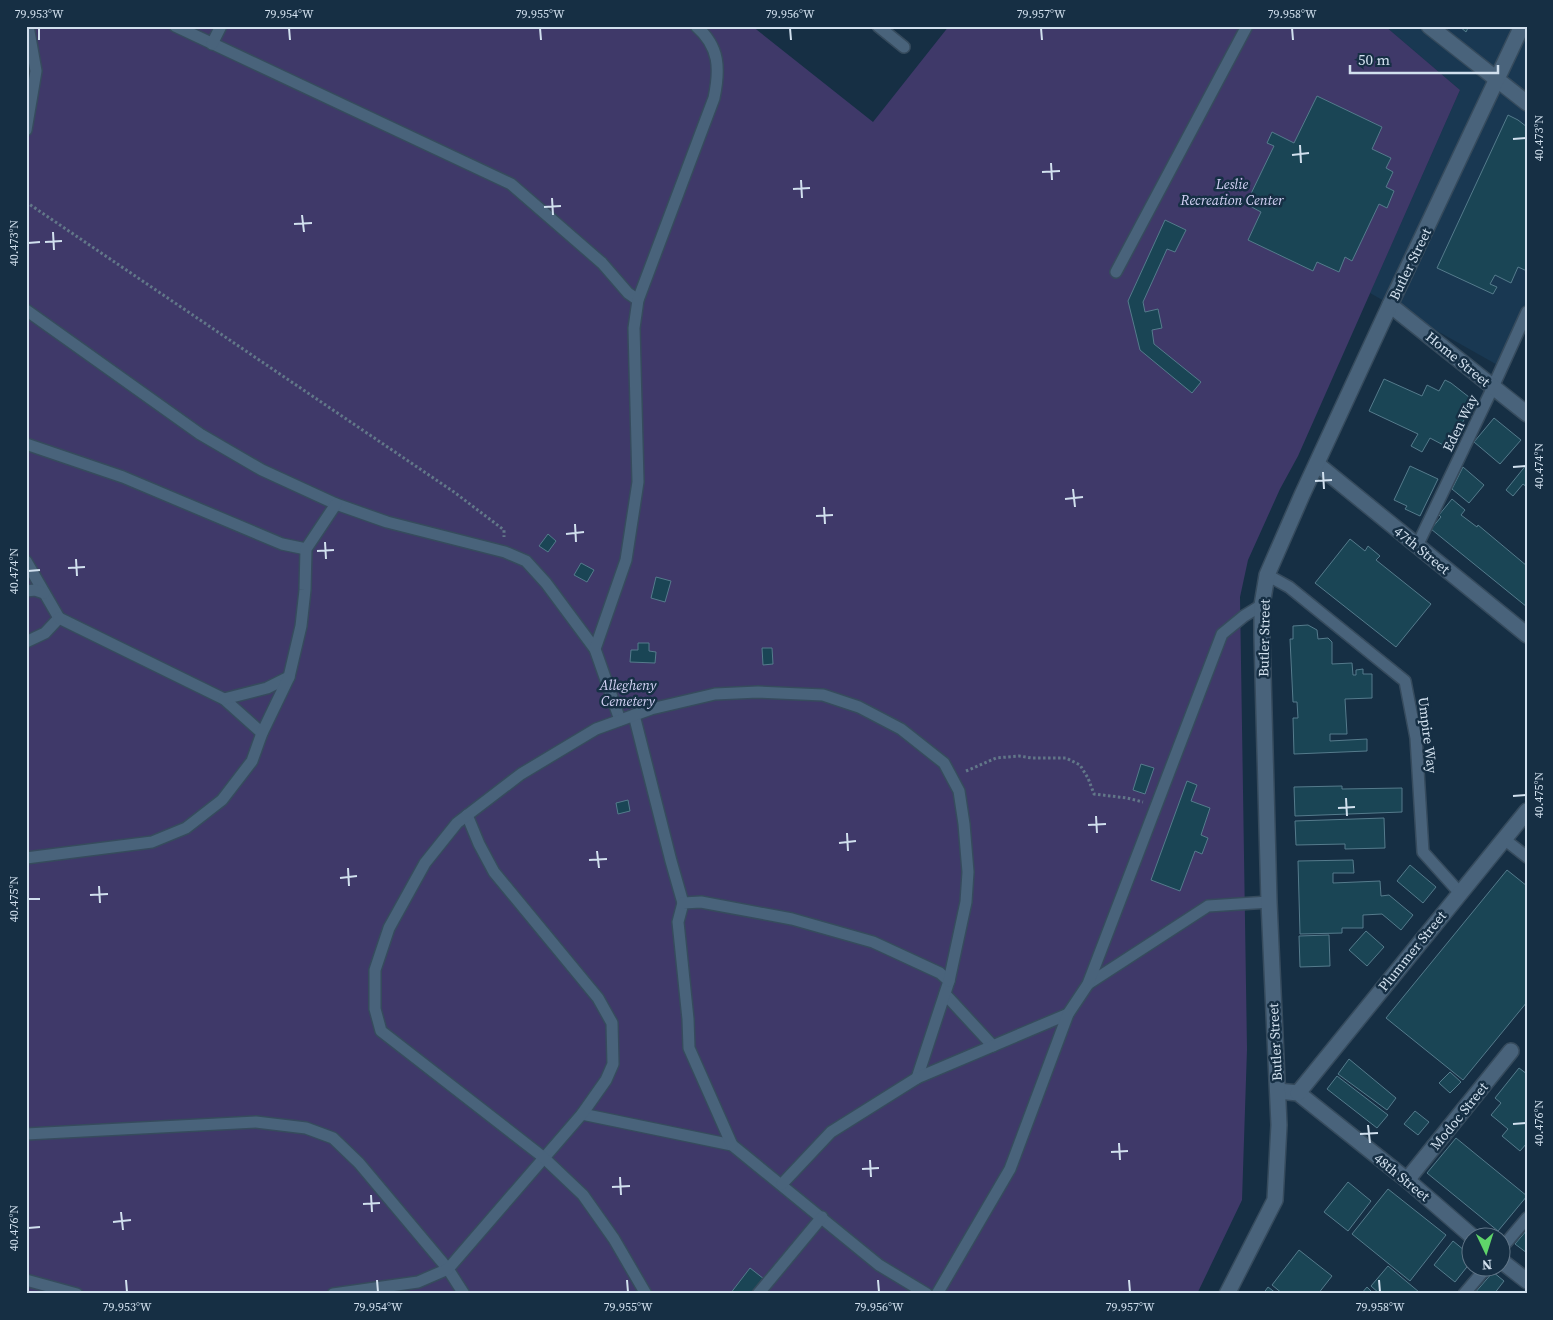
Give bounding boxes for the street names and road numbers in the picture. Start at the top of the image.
street label: Butler Street [1384,224,1436,303]
street label: Home Street [1422,327,1495,391]
street label: Eden Way [1438,390,1483,455]
street label: 47th Street [1390,521,1454,579]
street label: Butler Street [1253,598,1275,677]
street label: Umpire Way [1413,696,1443,775]
street label: Plummer Street [1373,906,1451,995]
street label: Butler Street [1263,1002,1287,1081]
street label: Modoc Street [1425,1078,1493,1154]
street label: 48th Street [1370,1148,1434,1206]

